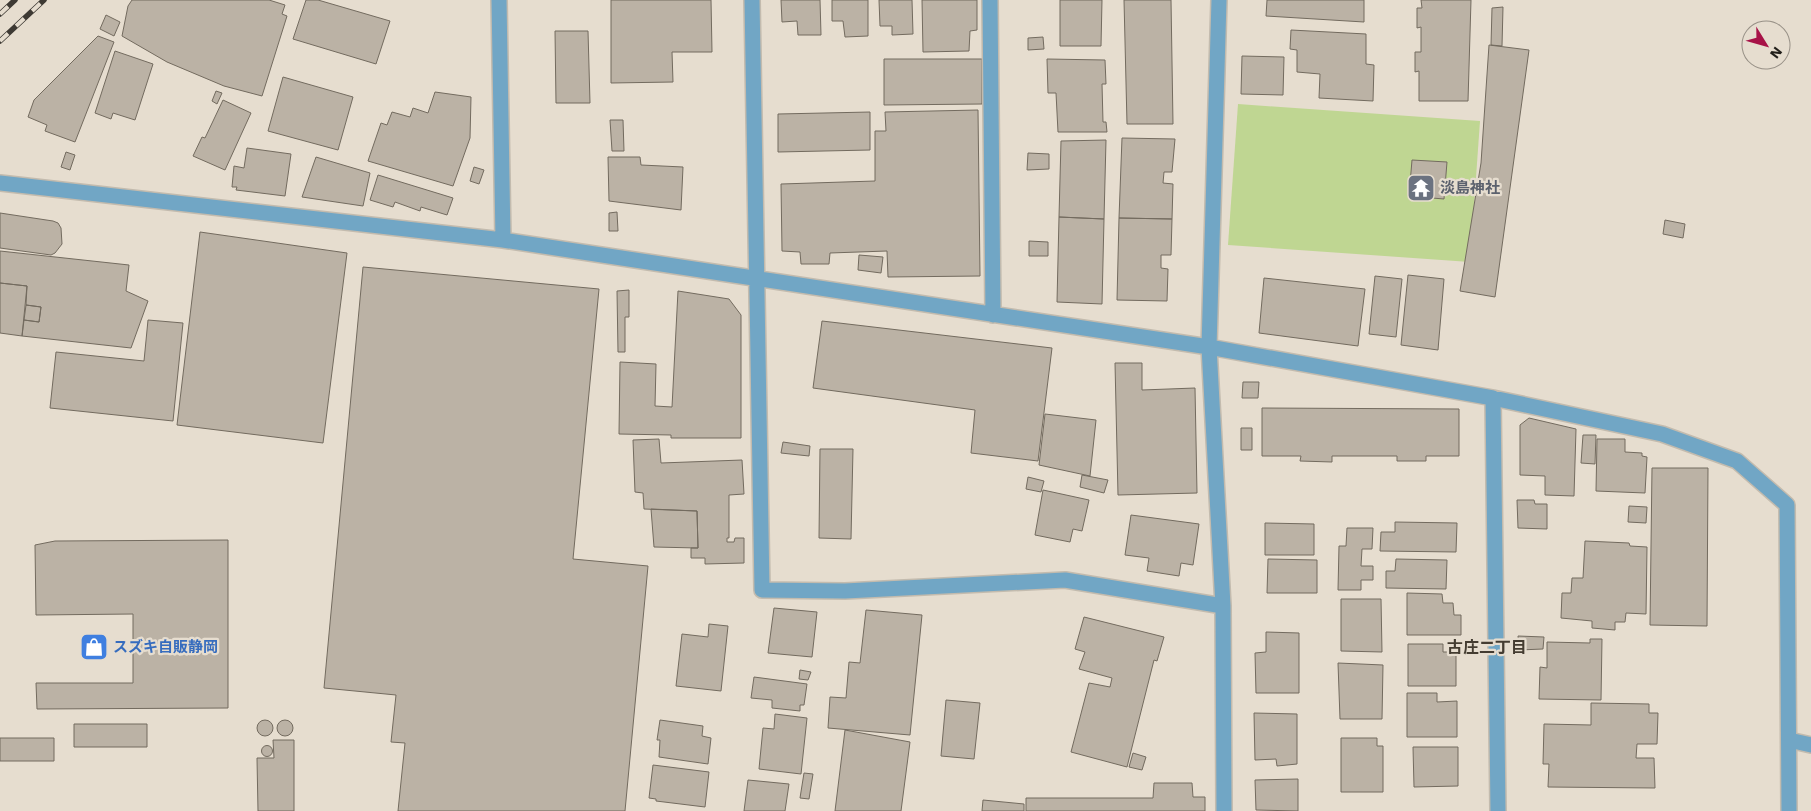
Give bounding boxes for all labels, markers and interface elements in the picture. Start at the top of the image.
north arrow [1741,20,1791,70]
text: N [1767,44,1786,62]
temple icon: 淡島神社 [1406,173,1436,203]
place label: 淡島神社 [1440,179,1500,197]
shop icon: スズキ自販静岡 [79,632,109,662]
place label: スズキ自販静岡 [113,638,218,656]
district label: 古庄二丁目 [1447,638,1527,657]

